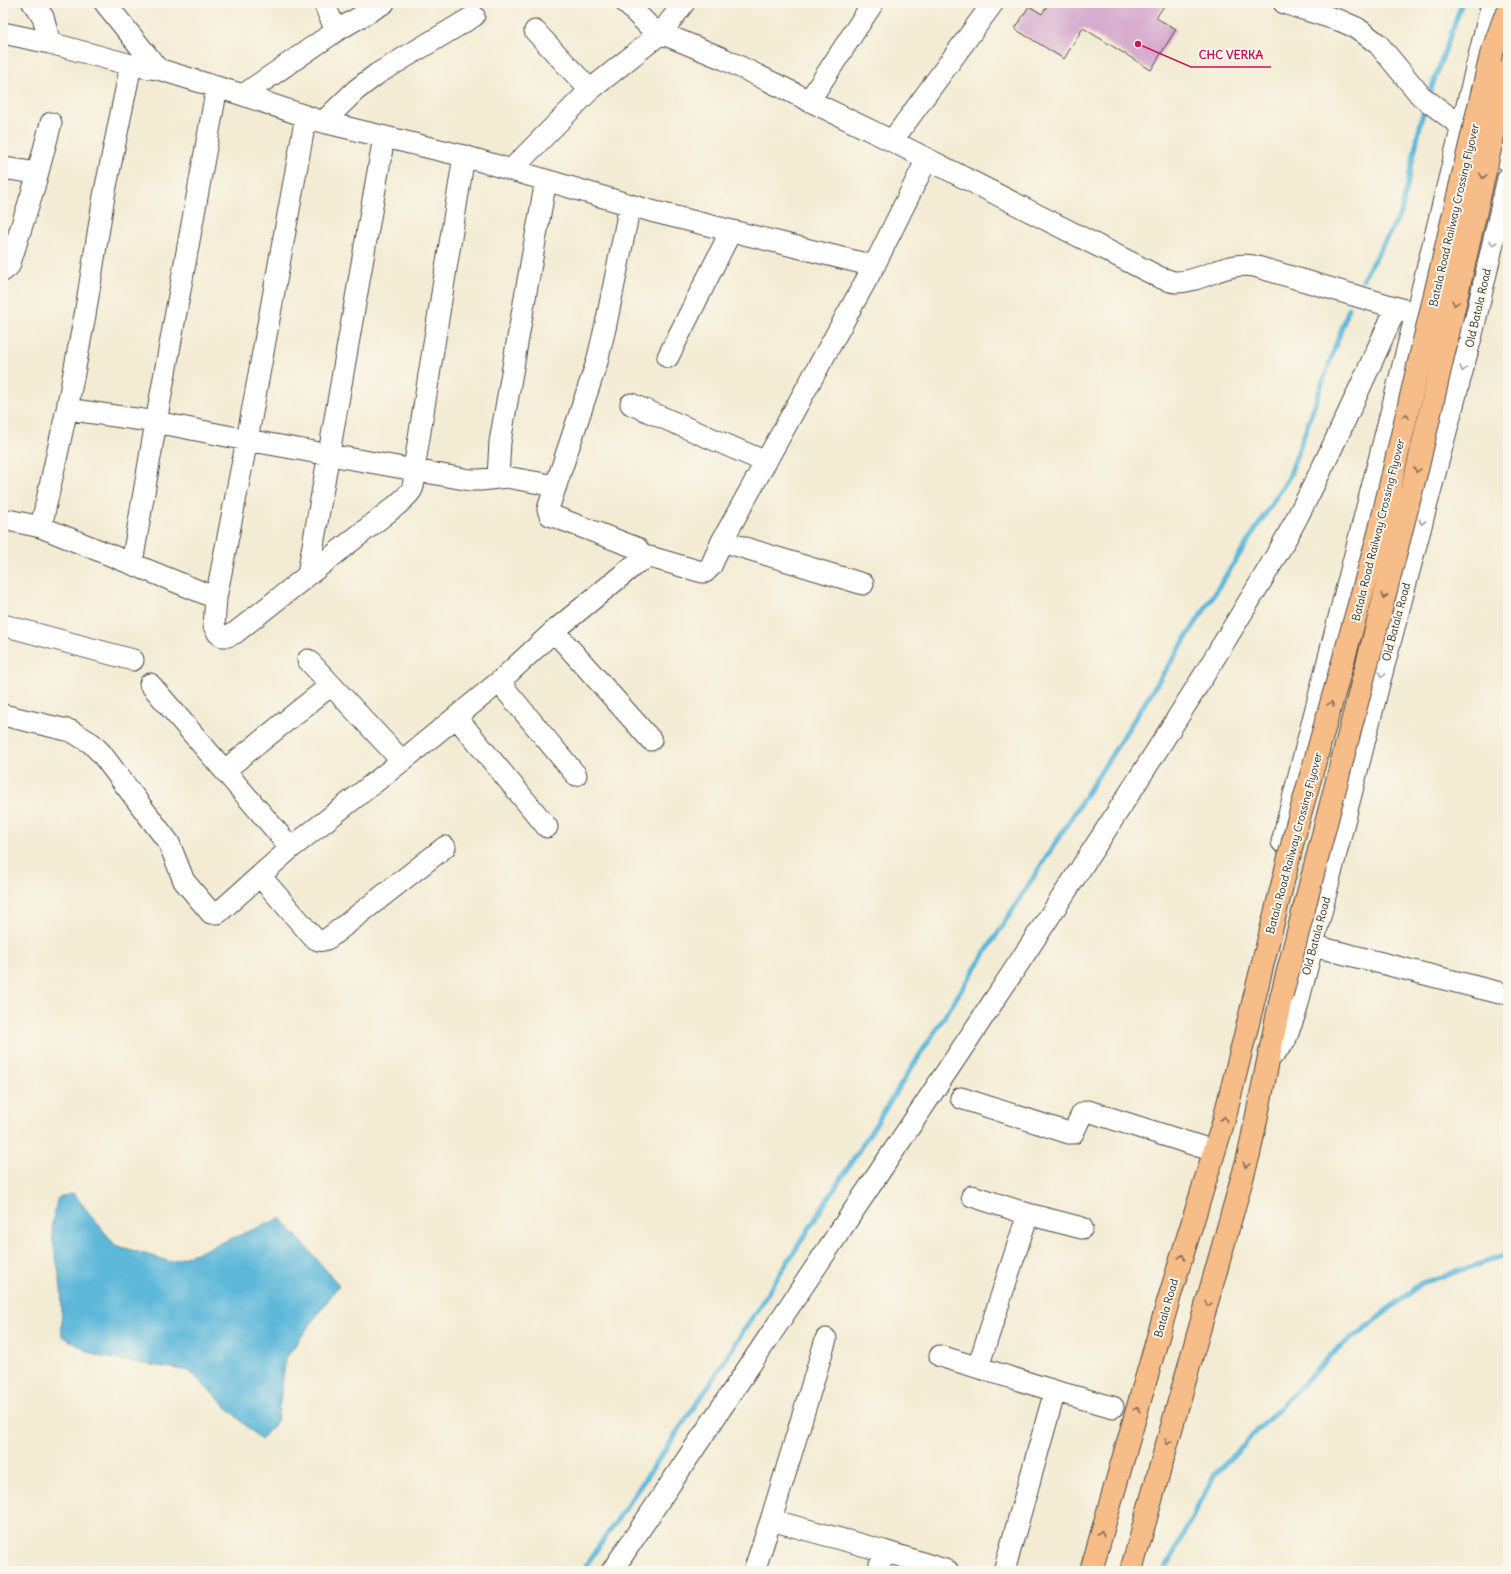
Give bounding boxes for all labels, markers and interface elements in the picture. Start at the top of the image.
callout: CHC VERKA [1191,43,1271,67]
text: CHC VERKA [1199,47,1264,62]
street label: Batala Road Railway Crossing Flyover [1426,122,1482,308]
one-way arrow [1480,173,1488,179]
one-way arrow [1489,240,1497,246]
street label: Old Batala Road [1462,267,1494,349]
one-way arrow [1451,299,1459,306]
one-way arrow [1459,366,1467,373]
one-way arrow [1402,413,1410,419]
street label: Batala Road Railway Crossing Flyover [1349,437,1408,623]
one-way arrow [1413,467,1421,474]
one-way arrow [1418,518,1427,525]
street label: Old Batala Road [1379,581,1413,663]
one-way arrow [1381,593,1389,600]
one-way arrow [1378,671,1387,678]
one-way arrow [1326,701,1335,708]
street label: Batala Road Railway Crossing Flyover [1263,750,1325,935]
street label: Old Batala Road [1299,895,1333,977]
one-way arrow [1219,1116,1228,1123]
one-way arrow [1243,1162,1251,1168]
one-way arrow [1177,1254,1186,1261]
street label: Batala Road [1151,1276,1181,1339]
one-way arrow [1204,1300,1213,1307]
one-way arrow [1132,1405,1141,1412]
one-way arrow [1164,1439,1173,1446]
one-way arrow [1096,1530,1105,1537]

